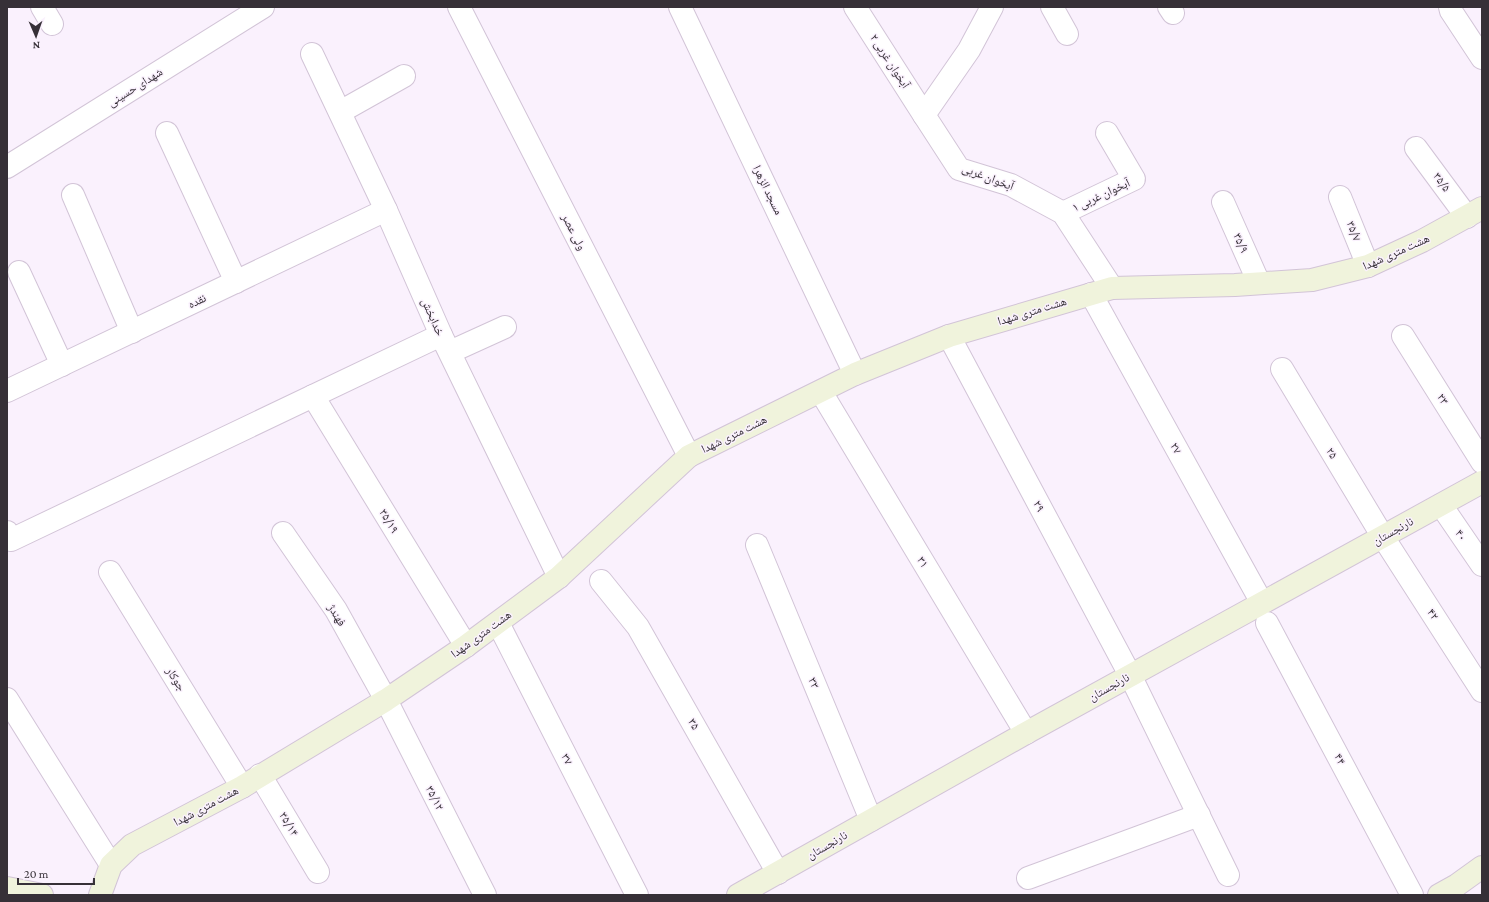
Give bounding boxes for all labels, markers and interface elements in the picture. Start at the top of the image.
north arrow [16,16,56,56]
street label: آبخوان غربی ۲ [867,31,913,92]
text: N [32,40,40,52]
street label: شهدای حسینی [105,64,165,110]
street label: آبخوان غربی [960,161,1017,194]
street label: مسجد الزهرا [750,163,786,217]
street label: ۳۵/۵ [1430,170,1454,194]
street label: آبخوان غربی ۱ [1070,175,1133,215]
street label: ولی عصر [558,211,589,253]
street label: ۳۵/۷ [1344,219,1365,244]
street label: ۳۵/۹ [1230,231,1252,255]
street label: هشت متری شهدا [1361,231,1431,273]
street label: نقده [186,291,208,311]
street label: هشت متری شهدا [996,294,1068,328]
street label: خدابخش [418,296,448,338]
street label: ۲۳ [1434,391,1452,407]
street label: هشت متری شهدا [699,412,769,456]
street label: ۲۷ [1167,440,1185,457]
street label: ۲۵ [1323,445,1341,461]
street label: ۲۹ [1030,498,1048,514]
street label: ۳۵/۱۹ [376,506,402,536]
street label: نارنجستان [1370,514,1416,548]
street label: ۴۰ [1452,527,1470,543]
street label: ۳۱ [914,554,932,570]
street label: فهندژ [324,600,349,629]
street label: ۴۲ [1424,606,1442,622]
street label: هشت متری شهدا [448,607,514,661]
street label: جوکار [163,663,189,694]
street label: نارنجستان [1086,670,1132,704]
street label: ۳۳ [805,675,823,691]
street label: ۳۵ [685,716,703,732]
street label: ۳۷ [558,751,576,768]
street label: ۴۴ [1331,751,1349,767]
street label: هشت متری شهدا [171,783,241,829]
street label: ۳۵/۱۲ [423,783,447,813]
street label: ۳۵/۱۴ [276,809,302,839]
street label: نارنجستان [804,828,850,862]
scale bar [18,860,94,886]
text: 20 m [24,867,49,881]

